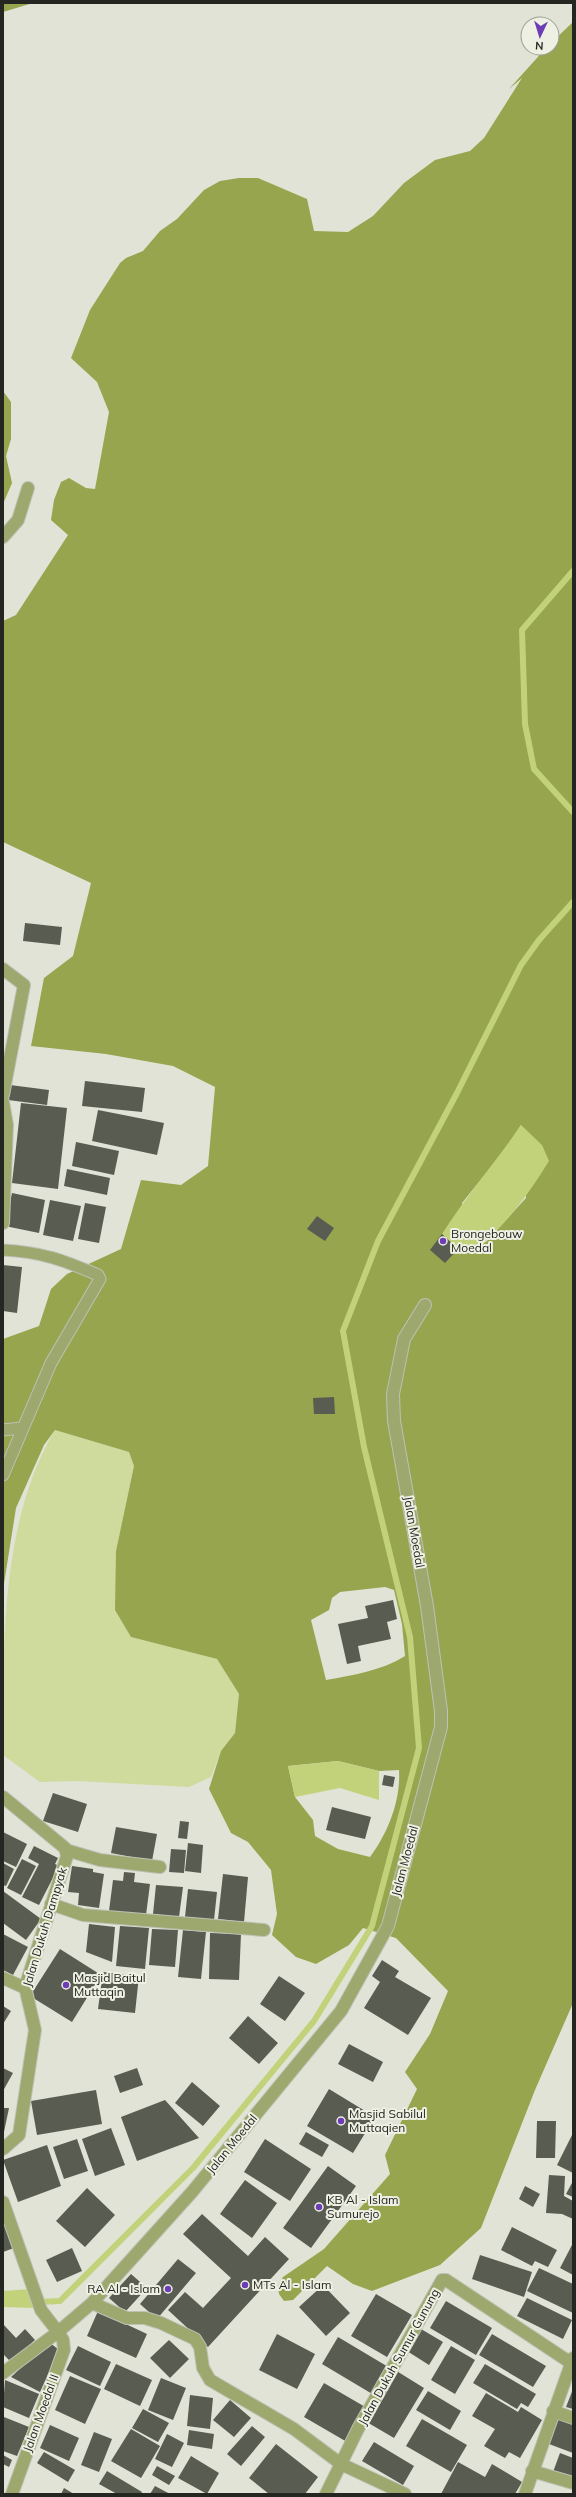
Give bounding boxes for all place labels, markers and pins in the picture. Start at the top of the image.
place label: Brongebouw Moedal [451,1226,523,1255]
marker: Brongebouw Moedal [438,1236,448,1246]
place label: Masjid Baitul Muttaqin [74,1970,146,1999]
marker: Masjid Baitul Muttaqin [61,1980,71,1990]
place label: Masjid Sabilul Muttaqien [349,2106,426,2135]
marker: Masjid Sabilul Muttaqien [336,2116,346,2126]
place label: KB Al - Islam Sumurejo [327,2192,399,2221]
marker: KB Al - Islam Sumurejo [314,2202,324,2212]
place label: MTs Al - Islam [253,2277,331,2292]
marker: MTs Al - Islam [240,2280,250,2290]
place label: RA Al - Islam [87,2281,160,2296]
marker: RA Al - Islam [163,2284,173,2294]

